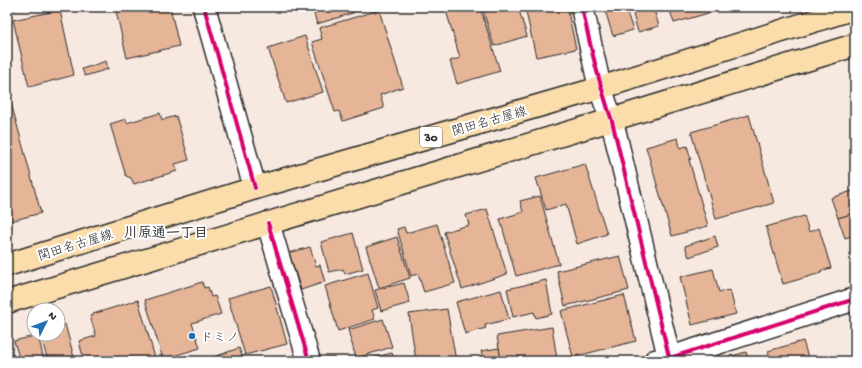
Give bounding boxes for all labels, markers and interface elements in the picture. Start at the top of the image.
street label: 関田名古屋線 [450,103,530,140]
road number: 30 [420,127,442,147]
district label: 川原通一丁目 [124,225,208,243]
street label: 関田名古屋線 [36,227,116,265]
north arrow [26,302,66,342]
text: N [45,310,59,323]
marker: ドミノ [187,331,197,341]
place label: ドミノ [200,331,239,346]

